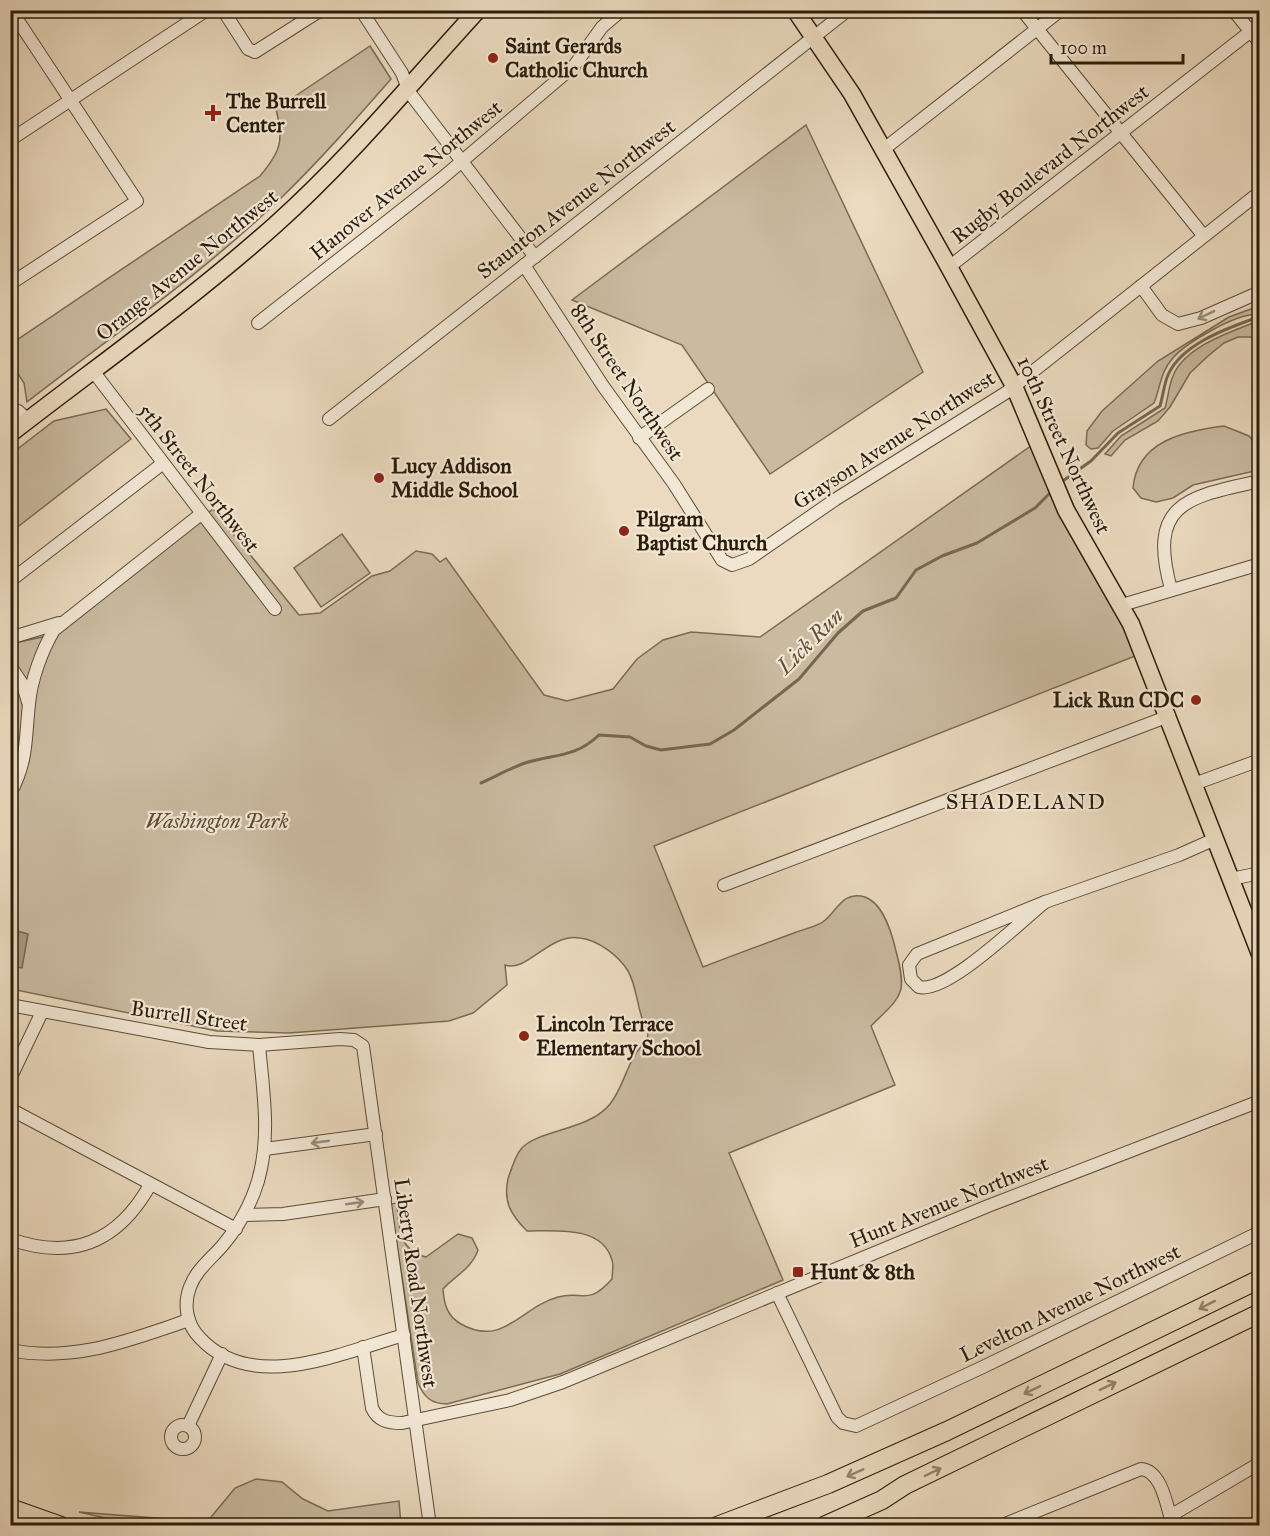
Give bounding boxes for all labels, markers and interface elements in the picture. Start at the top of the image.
scale bar [1051,27,1183,65]
place label: Saint Gerards Catholic Church [505,33,648,83]
text: 100 m [1060,37,1107,59]
marker: Saint Gerards Catholic Church [486,51,500,65]
street label: Rugby Boulevard Northwest [946,78,1155,249]
place label: The Burrell Center [225,88,327,138]
street label: Hanover Avenue Northwest [305,94,508,266]
marker: The Burrell Center [204,104,222,122]
street label: Staunton Avenue Northwest [472,113,681,285]
street label: Orange Avenue Northwest [91,183,284,347]
street label: 8th Street Northwest [565,299,689,466]
one-way arrow [1197,309,1215,321]
street label: 10th Street Northwest [1011,352,1117,538]
street label: Grayson Avenue Northwest [788,365,1000,515]
street label: 5th Street Northwest [133,398,266,558]
place label: Lucy Addison Middle School [391,453,519,503]
marker: Lucy Addison Middle School [372,471,386,485]
place label: Pilgram Baptist Church [636,506,768,556]
marker: Pilgram Baptist Church [617,524,631,538]
water label: Lick Run [770,602,849,681]
place label: Lick Run CDC [1053,687,1184,713]
marker: Lick Run CDC [1189,693,1203,707]
district label: SHADELAND [946,788,1106,815]
park label: Washington Park [145,808,289,834]
street label: Burrell Street [129,995,250,1037]
place label: Lincoln Terrace Elementary School [536,1011,702,1061]
marker: Lincoln Terrace Elementary School [517,1029,531,1043]
one-way arrow [311,1136,331,1147]
street label: Hunt Avenue Northwest [846,1150,1053,1254]
street label: Liberty Road Northwest [388,1177,444,1390]
one-way arrow [344,1198,364,1209]
street label: Levelton Avenue Northwest [955,1238,1185,1368]
place label: Hunt & 8th [810,1259,915,1285]
marker: Hunt & 8th [791,1265,805,1279]
one-way arrow [1199,1300,1217,1312]
one-way arrow [1099,1380,1117,1392]
one-way arrow [1023,1385,1041,1397]
one-way arrow [924,1465,942,1477]
one-way arrow [846,1467,864,1479]

